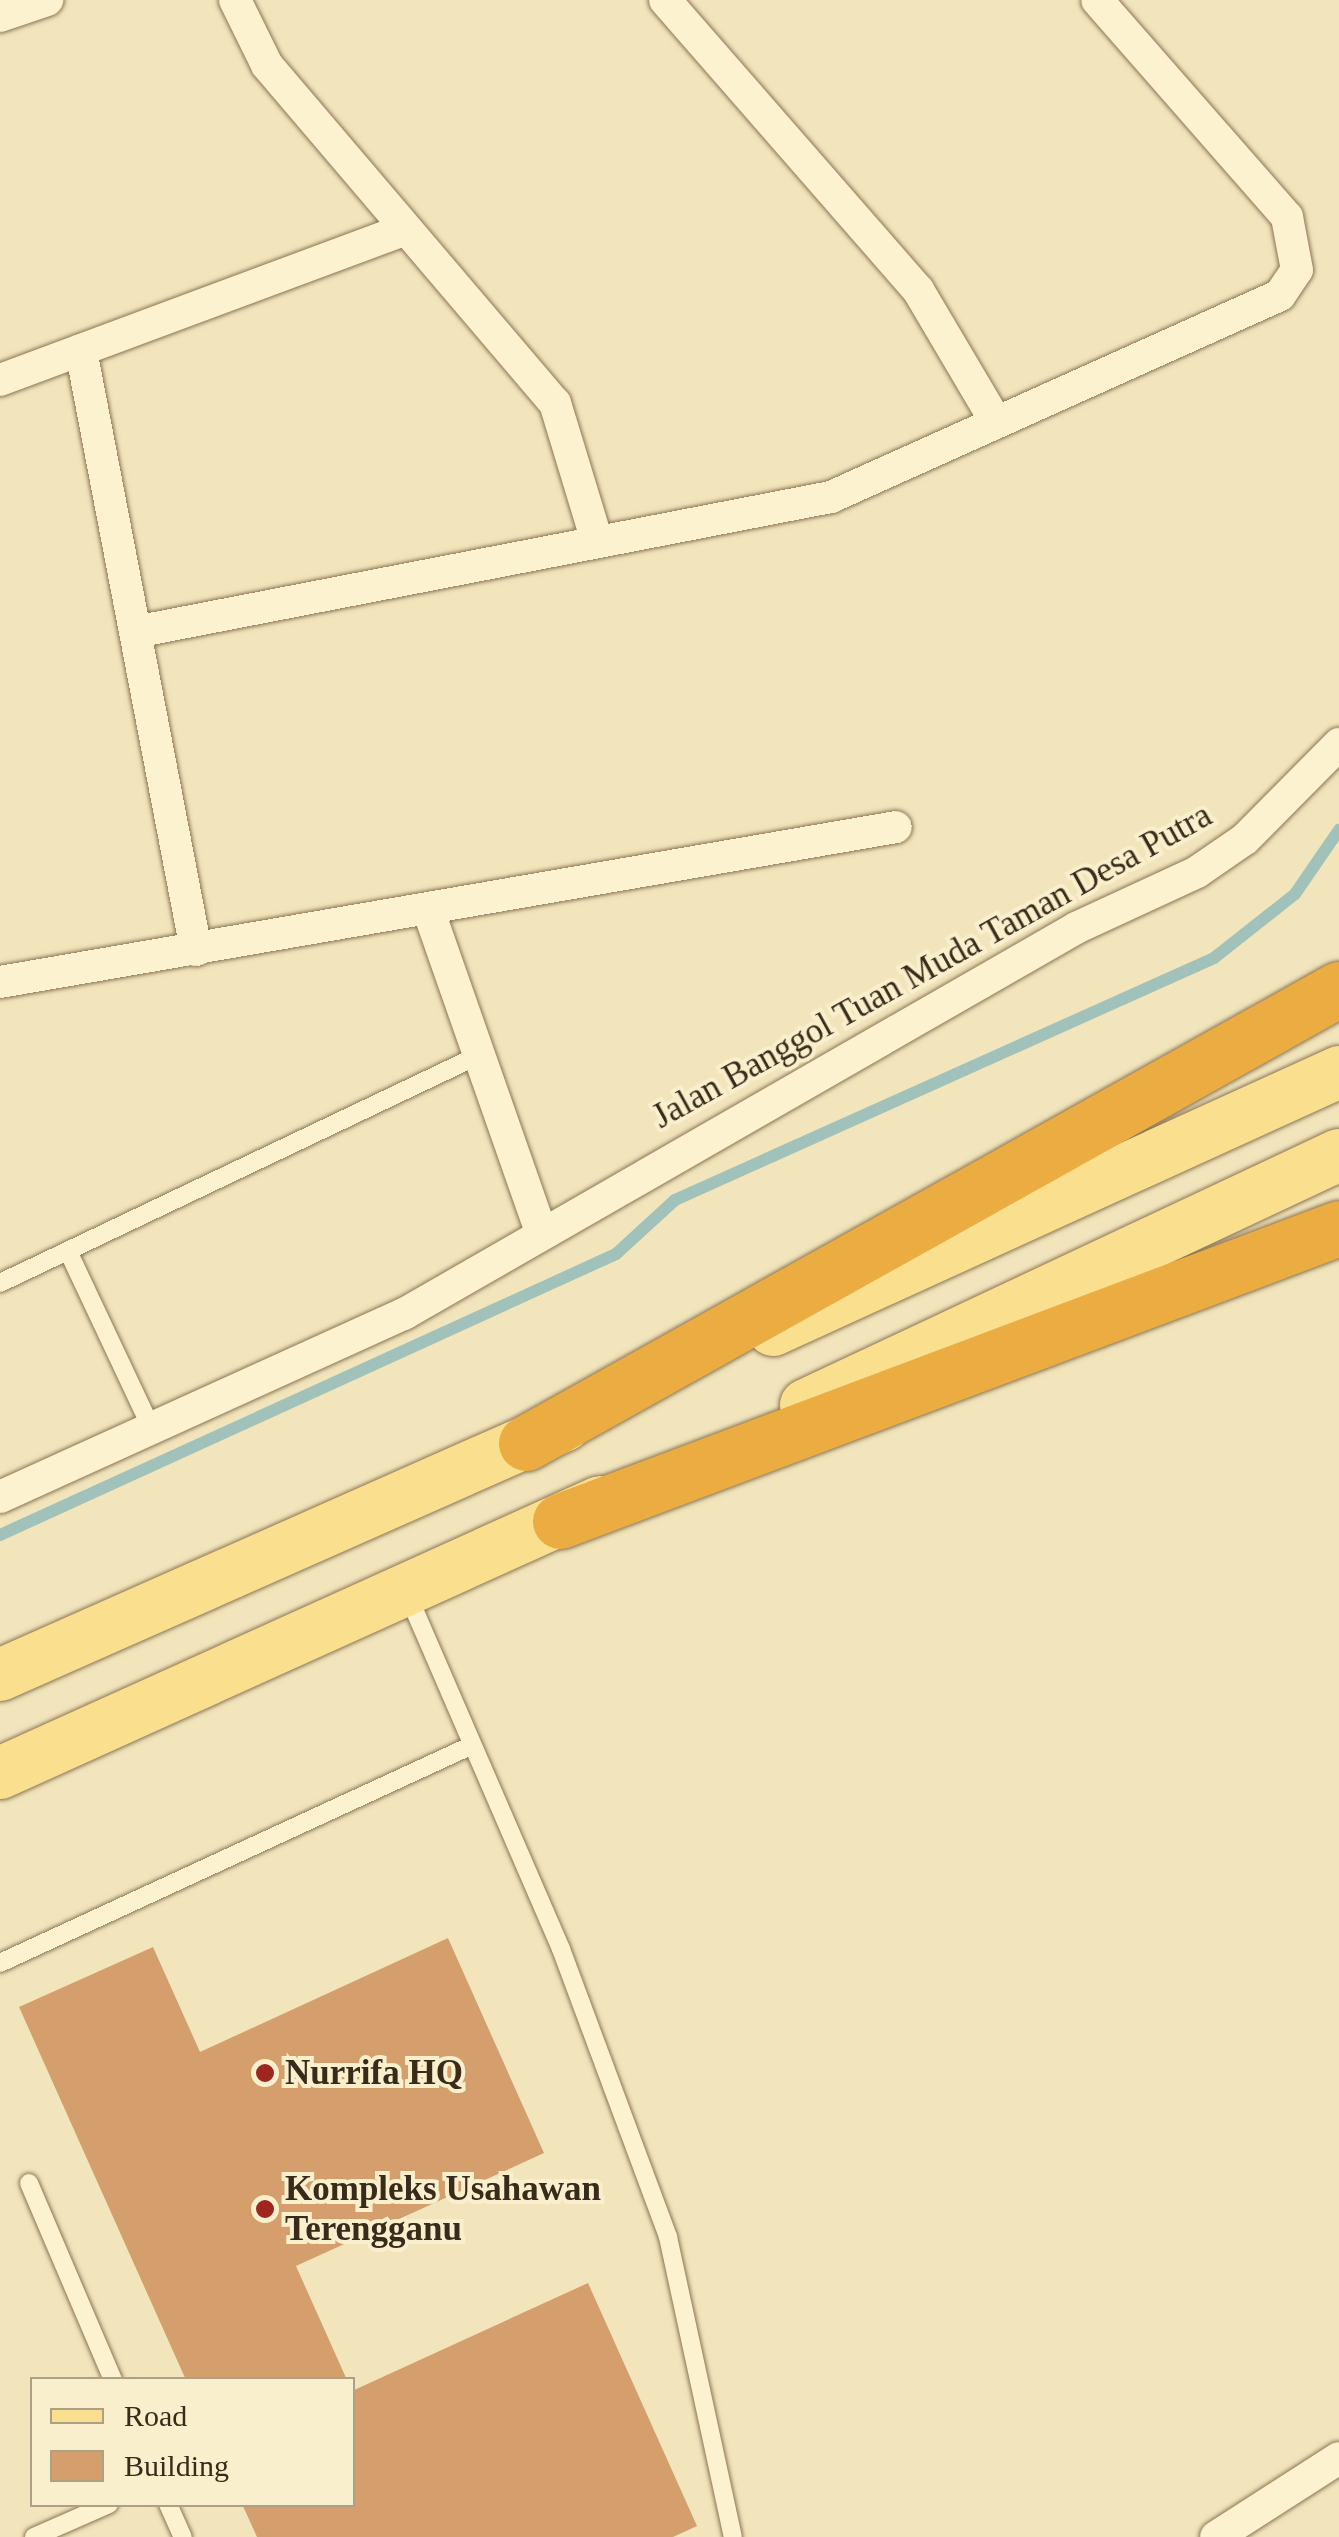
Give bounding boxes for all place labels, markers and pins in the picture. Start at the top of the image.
place label: Nurrifa HQ [285,2052,463,2094]
marker: Nurrifa HQ [254,2062,276,2084]
place label: Kompleks Usahawan Terengganu [285,2168,601,2250]
marker: Kompleks Usahawan Terengganu [254,2198,276,2220]

